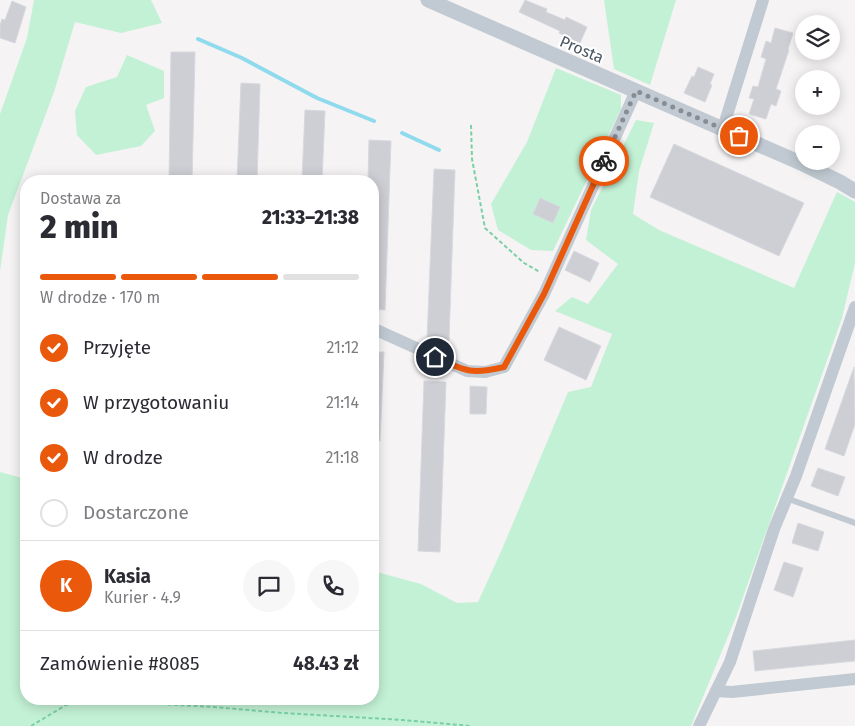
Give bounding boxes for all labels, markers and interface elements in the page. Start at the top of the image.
map controls [795,15,840,170]
button: layers [795,15,840,60]
street label: Prosta [557,32,607,67]
button: + [795,70,840,115]
pin [718,115,760,157]
icon: bag [725,122,753,150]
button: − [795,125,840,170]
courier [579,136,629,186]
icon: bike [590,147,618,175]
text: Dostawa za [40,189,121,208]
text: 21:33–21:38 [262,206,359,229]
text: 2 min [40,208,118,246]
text: W drodze · 170 m [40,288,160,307]
icon: check [40,334,68,362]
text: Przyjęte [83,336,151,359]
pin [414,336,456,378]
text: 21:12 [327,338,359,357]
icon: home [421,343,449,371]
icon: check [40,389,68,417]
text: W przygotowaniu [83,391,229,414]
text: 21:14 [326,393,359,412]
icon: check [40,444,68,472]
text: W drodze [83,446,163,469]
text: 21:18 [326,448,359,467]
text: Dostarczone [83,501,189,524]
button: chat [243,560,295,612]
button: phone [307,560,359,612]
text: Kasia [104,565,151,588]
text: K [60,574,72,597]
text: Kurier · 4.9 [104,588,181,607]
text: Zamówienie #8085 [40,652,199,675]
text: 48.43 zł [293,652,359,675]

